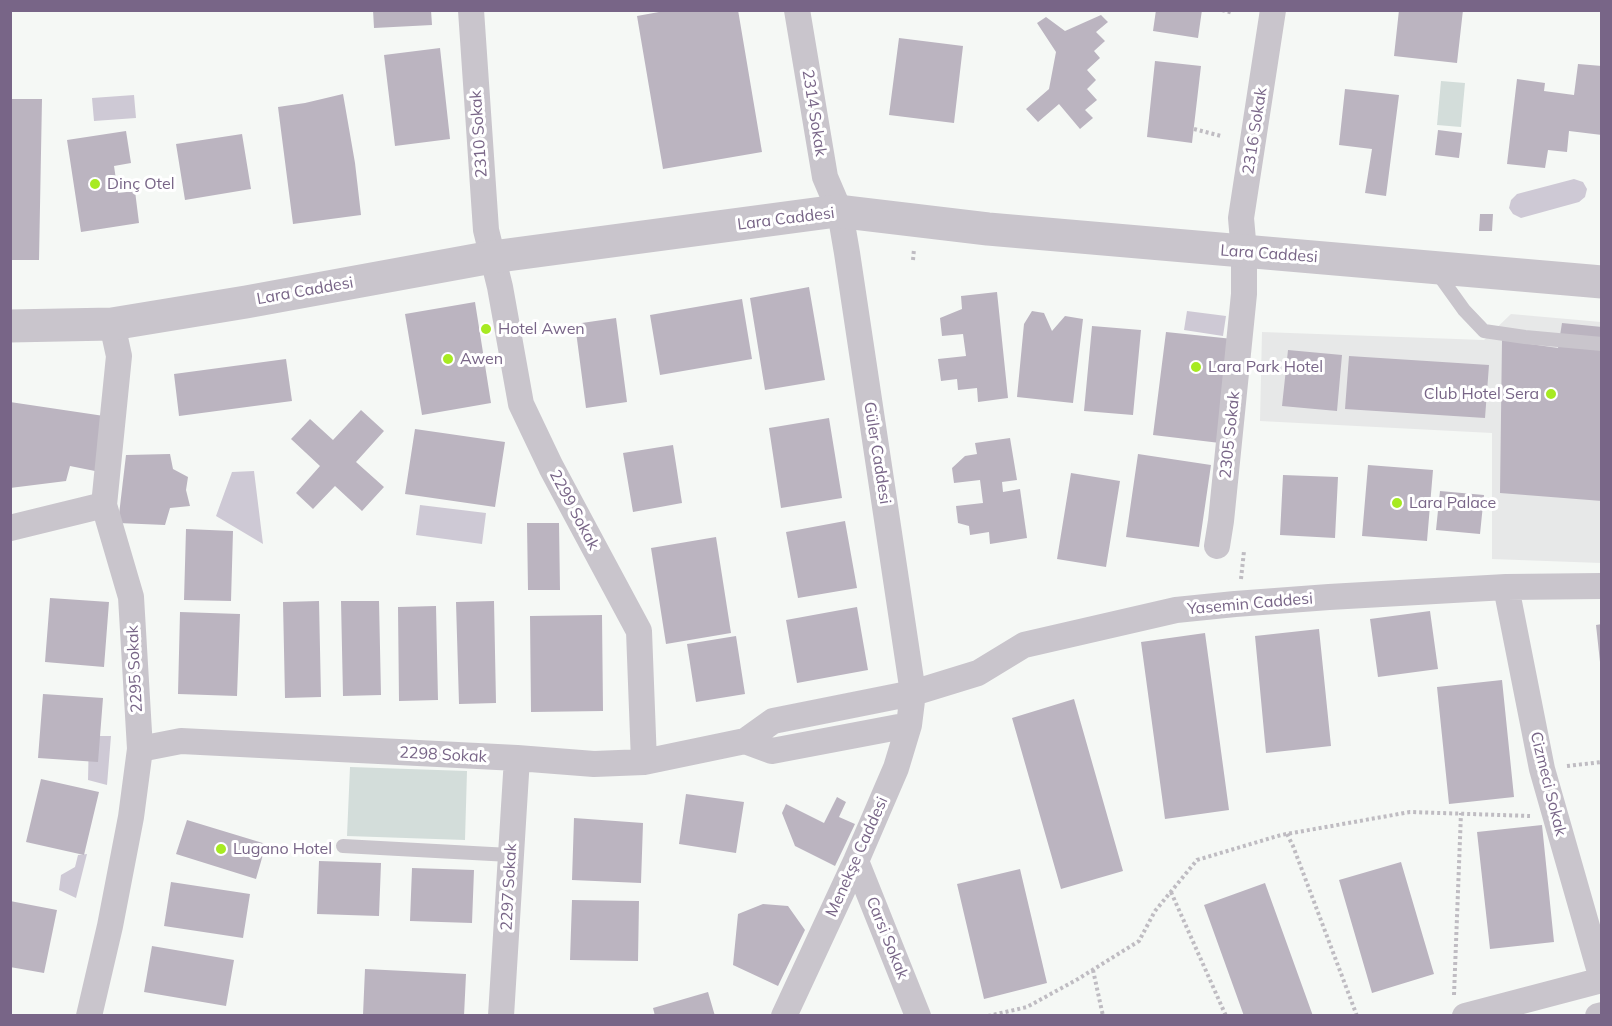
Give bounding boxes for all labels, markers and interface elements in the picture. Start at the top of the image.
street label: 2314 Sokak [798,68,830,158]
street label: 2316 Sokak [1239,86,1271,176]
street label: 2310 Sokak [466,90,492,178]
place label: Dinç Otel [107,174,175,194]
marker: Dinç Otel [88,177,102,191]
street label: Lara Caddesi [736,204,836,234]
street label: Lara Caddesi [1220,241,1318,267]
street label: Lara Caddesi [255,273,355,309]
place label: Hotel Awen [498,319,585,339]
marker: Hotel Awen [479,322,493,336]
place label: Awen [460,349,503,369]
marker: Awen [441,352,455,366]
place label: Lara Park Hotel [1208,357,1323,377]
marker: Lara Park Hotel [1189,360,1203,374]
place label: Club Hotel Sera [1424,384,1539,404]
marker: Club Hotel Sera [1544,387,1558,401]
street label: 2305 Sokak [1216,390,1244,480]
street label: Güler Caddesi [859,400,895,506]
street label: 2299 Sokak [545,467,603,553]
place label: Lara Palace [1409,493,1496,513]
marker: Lara Palace [1390,496,1404,510]
street label: Yasemin Caddesi [1186,589,1314,619]
street label: 2295 Sokak [123,625,147,713]
street label: Cizmeci Sokak [1526,730,1570,838]
street label: 2298 Sokak [399,743,487,767]
street label: Menekşe Caddesi [822,794,892,920]
place label: Lugano Hotel [233,839,332,859]
marker: Lugano Hotel [214,842,228,856]
street label: 2297 Sokak [497,843,521,931]
street label: Carsi Sokak [862,894,912,982]

